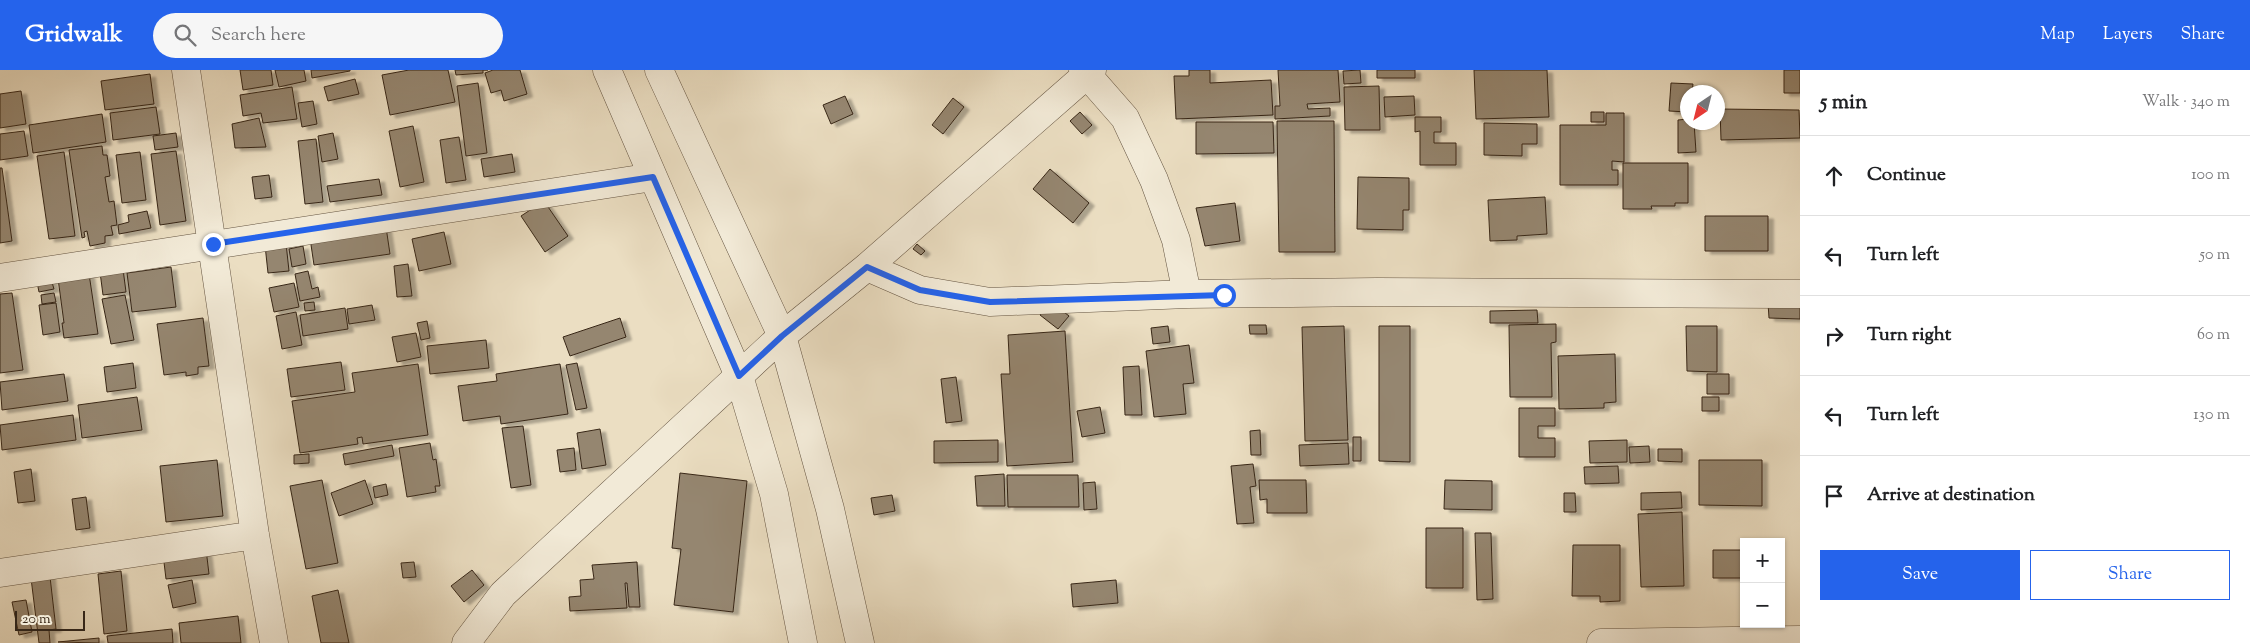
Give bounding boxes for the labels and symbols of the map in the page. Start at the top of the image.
north arrow [1680,85,1725,130]
route end [202,233,225,256]
route start [1213,284,1236,307]
scale bar [15,608,85,631]

